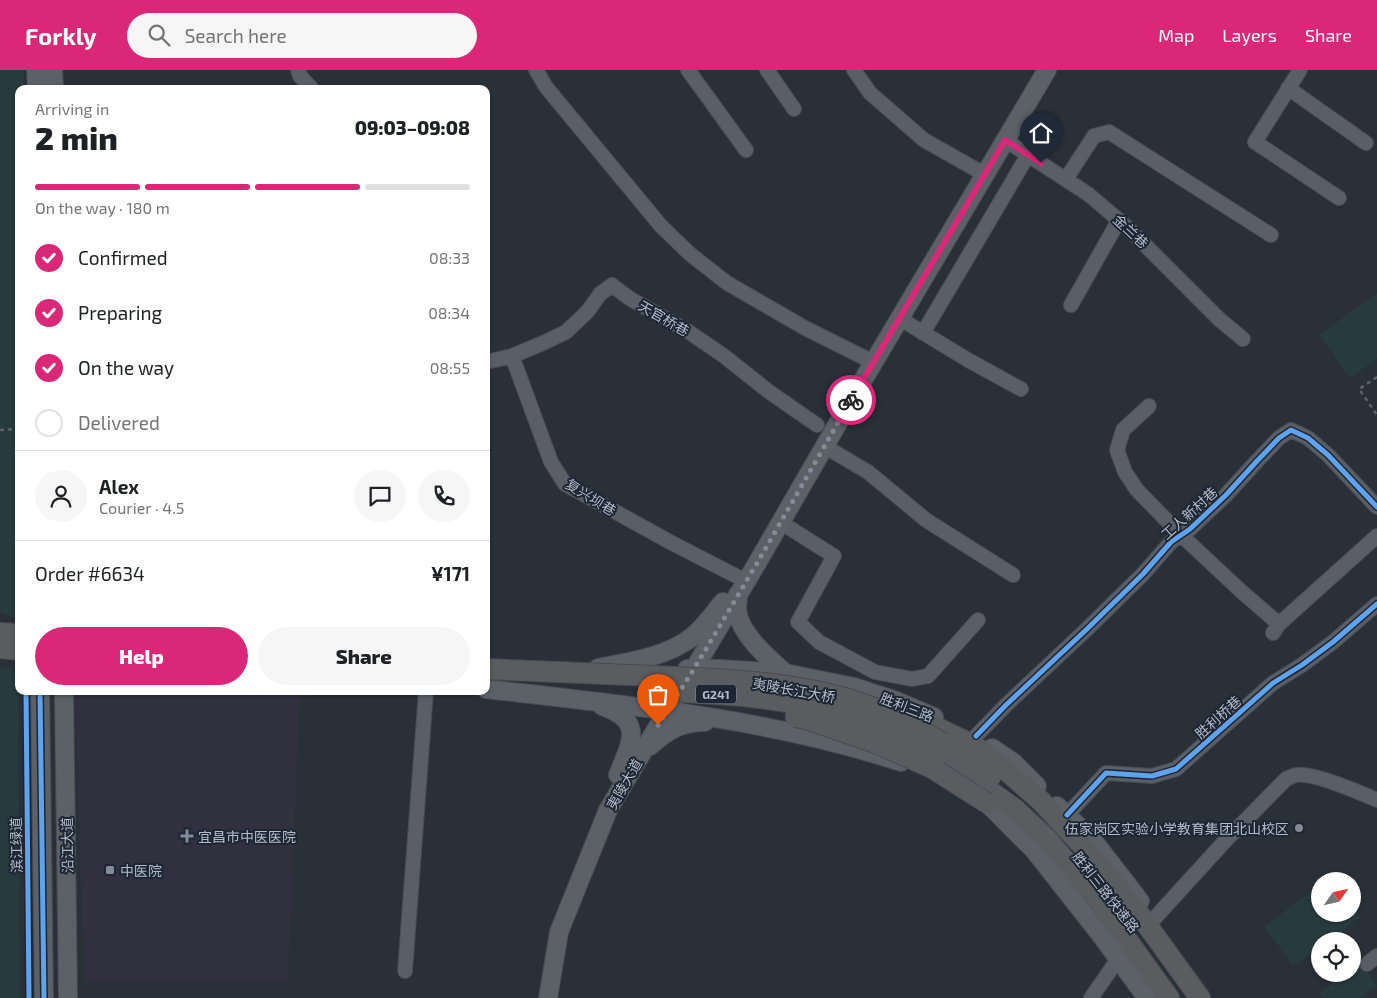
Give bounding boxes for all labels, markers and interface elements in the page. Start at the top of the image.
search box [127,13,477,58]
text: Forkly [25,21,97,50]
icon: search [145,21,173,49]
text: Search here [185,24,287,47]
text: Map [1158,24,1194,46]
text: Layers [1222,24,1277,46]
text: Share [1305,24,1352,46]
text: Arriving in [35,99,109,118]
pin [1020,112,1062,163]
text: 09:03–09:08 [355,116,470,139]
text: 2 min [35,118,118,156]
icon: home [1027,119,1055,147]
text: On the way · 180 m [35,198,170,217]
street label: 金兰巷 [1110,210,1152,252]
icon: check [35,244,63,272]
text: Confirmed [78,246,168,269]
text: 08:33 [429,248,470,267]
street label: 天官桥巷 [636,297,692,339]
icon: check [35,299,63,327]
text: Preparing [78,301,162,324]
text: 08:34 [428,303,470,322]
icon: check [35,354,63,382]
text: On the way [78,356,174,379]
text: 08:55 [430,358,470,377]
courier [826,375,876,425]
icon: bike [837,386,865,414]
text: Delivered [78,411,160,434]
button: person [35,470,87,522]
button: chat [354,470,406,522]
button: phone [418,470,470,522]
text: Alex [99,475,139,498]
street label: 复兴坝巷 [563,475,619,519]
street label: 工人新村巷 [1157,483,1221,543]
text: Courier · 4.5 [99,498,184,517]
text: Order #6634 [35,562,145,585]
text: ¥171 [431,562,470,585]
button: Help [35,627,248,685]
button: Share [258,627,470,685]
pin [637,674,679,725]
street label: 夷陵长江大桥 [751,674,837,706]
icon: bag [644,681,672,709]
road number: G241 [696,684,736,704]
street label: 胜利三路 [878,689,936,725]
street label: 胜利桥巷 [1192,692,1244,742]
street label: 夷陵大道 [603,756,645,812]
street label: 滨江绿道 [7,817,25,873]
street label: 沿江大道 [58,817,76,873]
place label: 伍家岗区实验小学教育集团北山校区 [1065,820,1289,837]
marker: 伍家岗区实验小学教育集团北山校区 [1293,822,1305,834]
place label: 宜昌市中医医院 [198,828,296,845]
marker: 宜昌市中医医院 [180,829,194,843]
street label: 胜利三路快速路 [1069,848,1143,936]
place label: 中医院 [120,862,162,879]
marker: 中医院 [104,864,116,876]
north arrow [1311,872,1361,922]
map controls [1311,872,1361,982]
button: locate [1311,932,1361,982]

